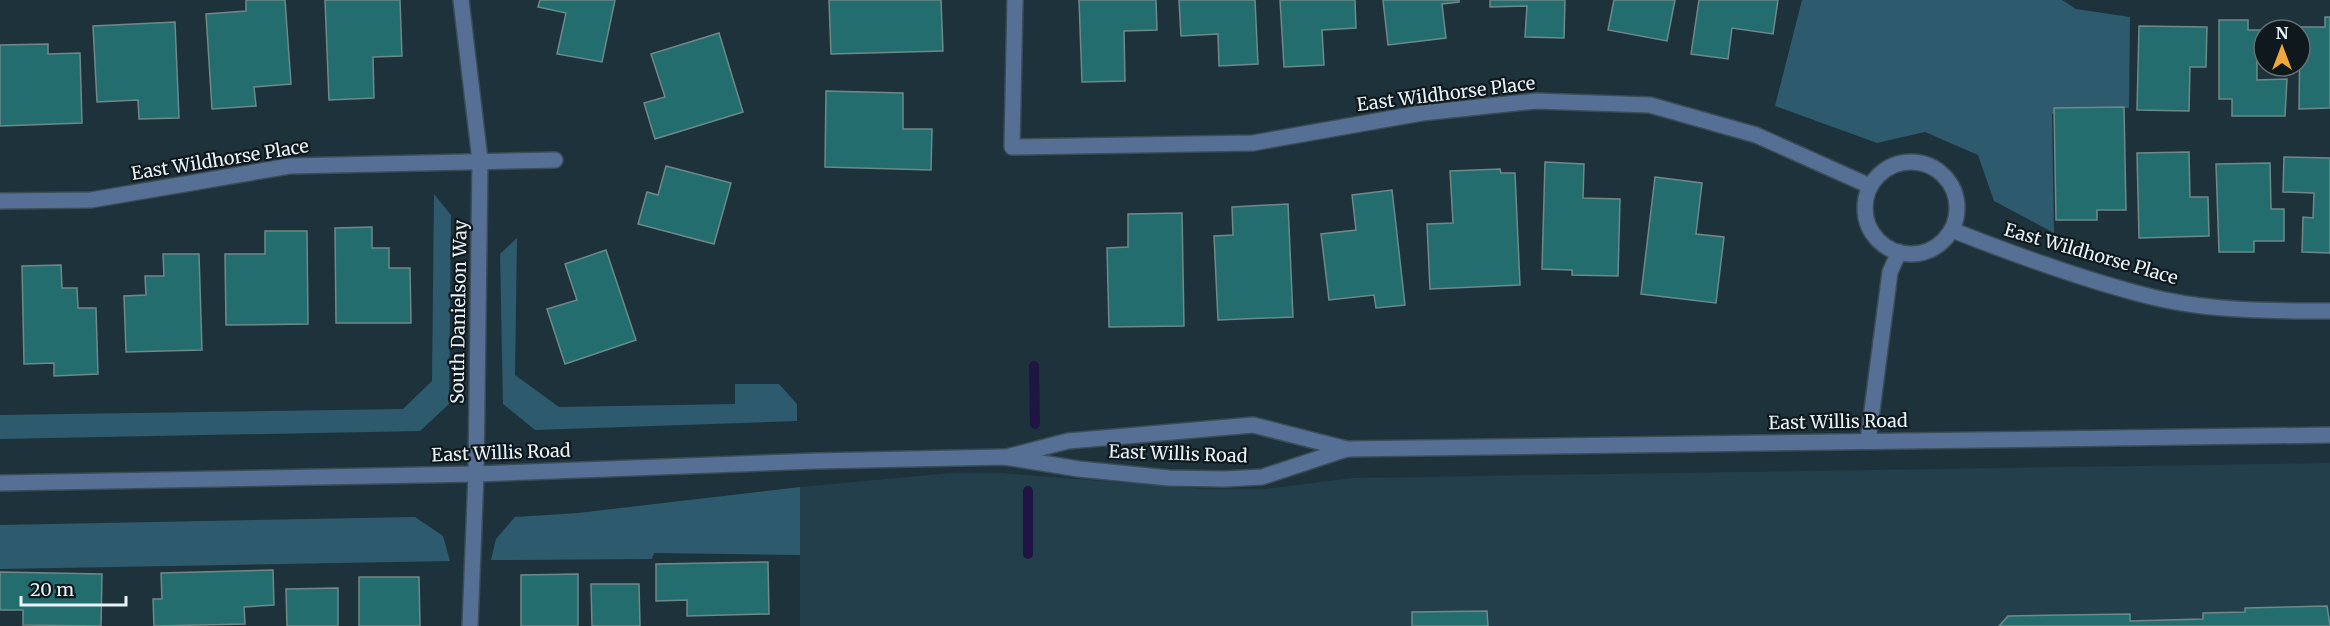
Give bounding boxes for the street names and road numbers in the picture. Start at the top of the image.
street label: East Wildhorse Place [1355,71,1536,116]
street label: East Wildhorse Place [129,134,310,185]
street label: East Wildhorse Place [2002,218,2181,289]
street label: South Danielson Way [445,219,472,404]
street label: East Willis Road [1768,409,1908,434]
street label: East Willis Road [431,439,571,466]
street label: East Willis Road [1108,440,1248,467]

